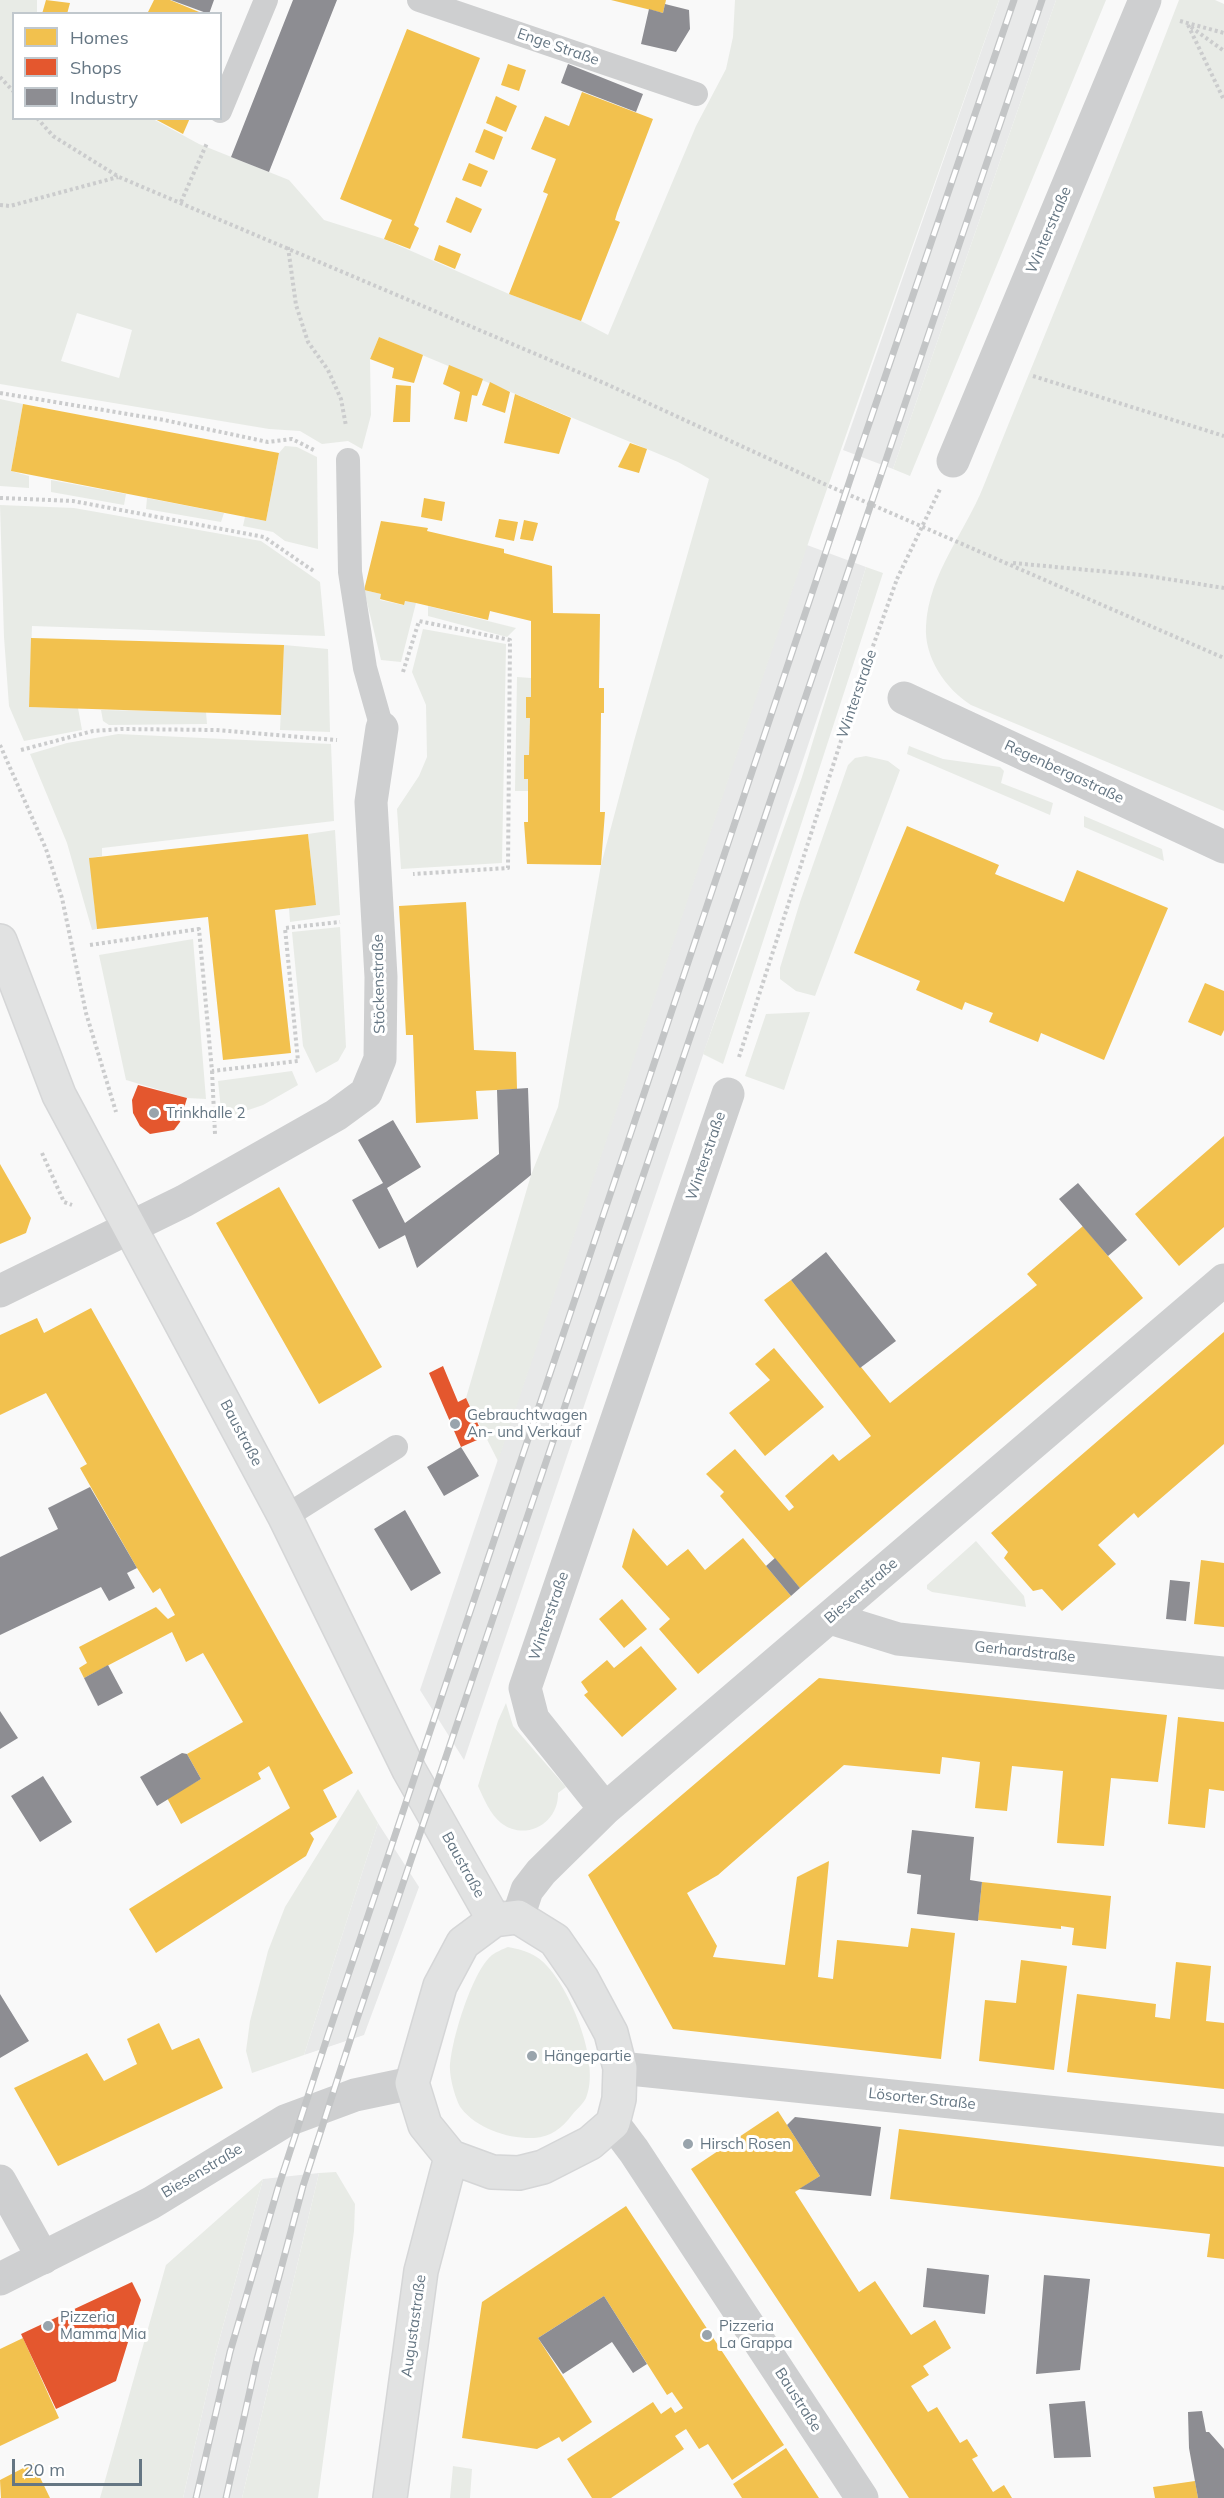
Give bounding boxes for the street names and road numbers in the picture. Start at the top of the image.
street label: Enge Straße [515,25,601,69]
street label: Winterstraße [1023,184,1075,276]
street label: Winterstraße [833,647,881,741]
street label: Regenbergastraße [1001,736,1127,808]
street label: Stöckenstraße [369,934,389,1034]
street label: Winterstraße [682,1109,730,1203]
street label: Baustraße [216,1397,266,1469]
street label: Biesenstraße [821,1554,901,1628]
street label: Winterstraße [525,1569,573,1663]
street label: Gerhardstraße [974,1638,1076,1666]
street label: Baustraße [438,1829,488,1901]
street label: Lösorter Straße [867,2084,977,2114]
street label: Biesenstraße [158,2140,246,2202]
street label: Augustastraße [398,2273,430,2379]
street label: Baustraße [771,2365,825,2435]

